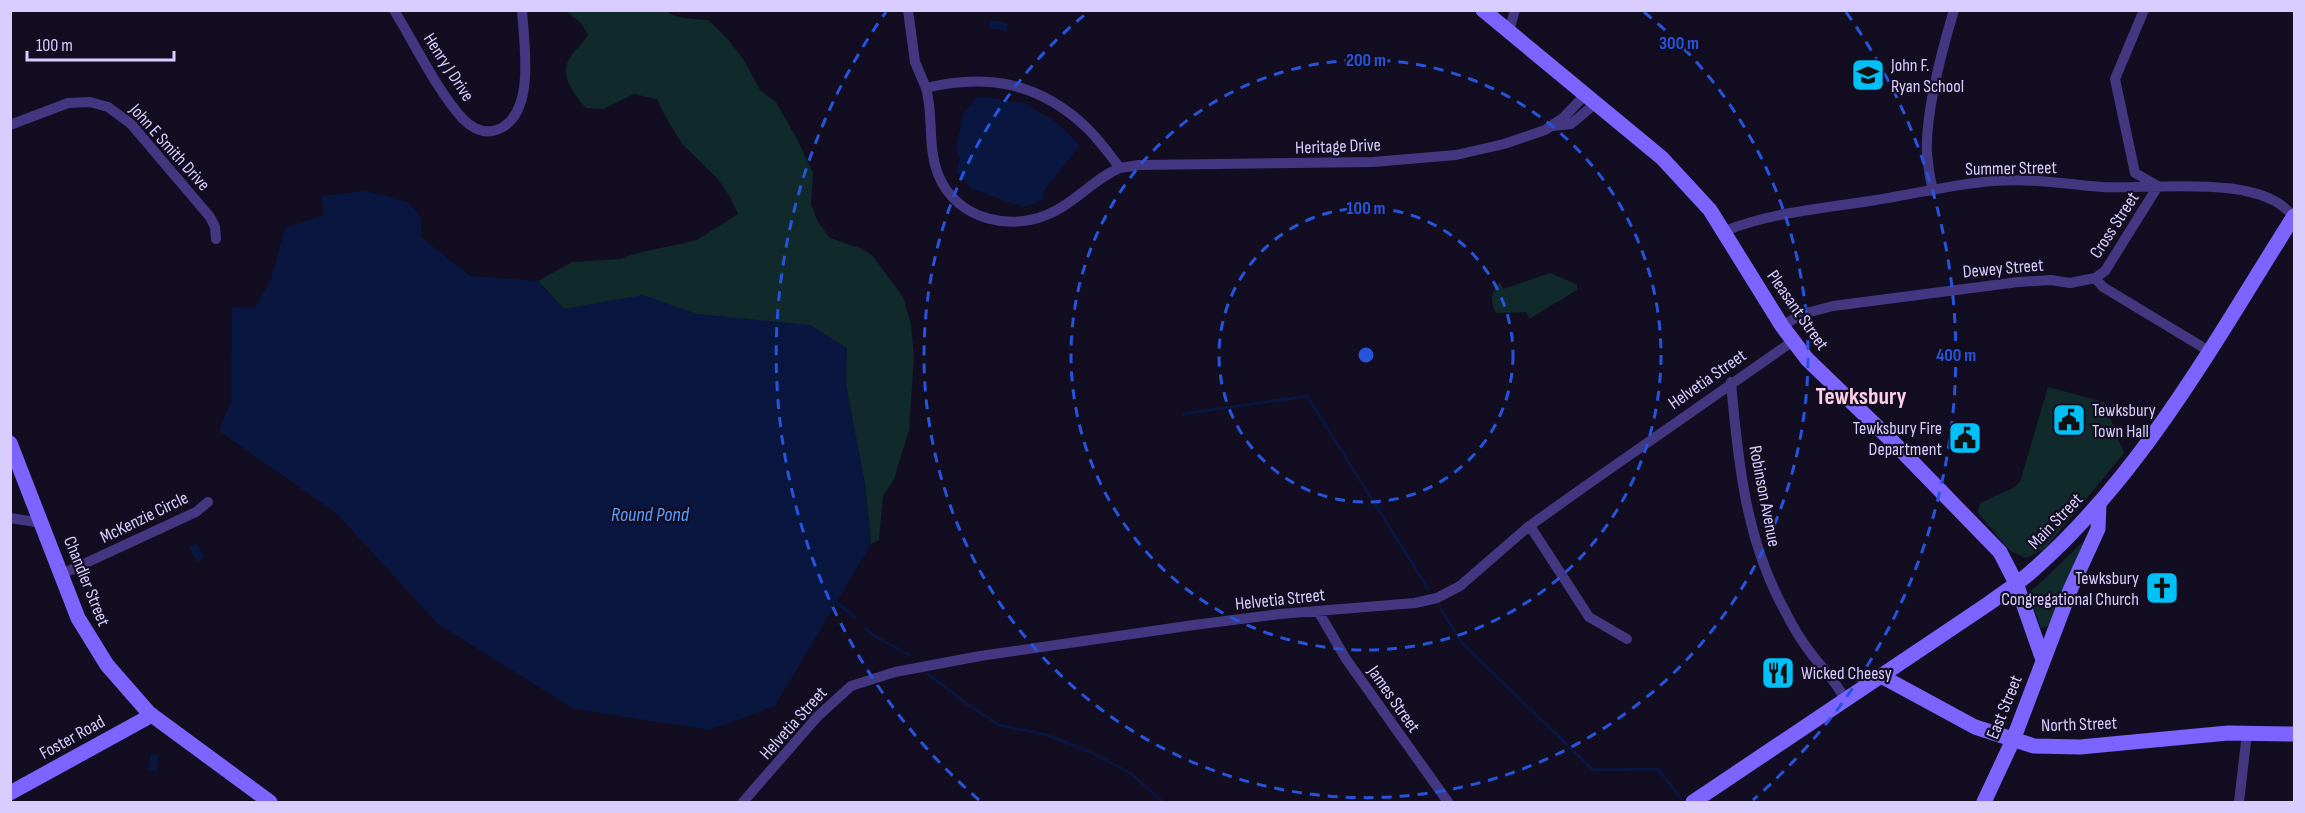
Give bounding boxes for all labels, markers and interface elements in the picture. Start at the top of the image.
scale bar [27,24,174,62]
street label: Henry J Drive [419,29,478,105]
text: 300 m [1659,33,1699,54]
text: 100 m [36,35,73,56]
text: 200 m [1346,50,1386,71]
place label: John F. Ryan School [1890,55,1964,97]
school or university icon: John F. Ryan School [1850,57,1886,93]
street label: John E Smith Drive [124,99,214,195]
street label: Heritage Drive [1295,135,1381,158]
street label: Summer Street [1965,157,2057,180]
street label: Cross Street [2085,188,2144,262]
text: 100 m [1347,198,1386,219]
street label: Dewey Street [1962,254,2045,282]
street label: Pleasant Street [1762,266,1833,355]
centre of rings [1356,345,1376,365]
street label: Helvetia Street [1664,345,1751,414]
text: 400 m [1936,345,1976,366]
district label: Tewksbury [1815,382,1907,411]
place label: Tewksbury Town Hall [2092,400,2156,442]
public building icon: Tewksbury Town Hall [2051,402,2087,438]
place label: Tewksbury Fire Department [1853,418,1942,460]
public building icon: Tewksbury Fire Department [1947,420,1983,456]
street label: Robinson Avenue [1744,444,1785,548]
street label: McKenzie Circle [97,487,192,548]
street label: Main Street [2024,489,2087,554]
water label: Round Pond [611,503,690,527]
street label: Chandler Street [59,533,114,630]
place label: Tewksbury Congregational Church [2001,568,2139,610]
church icon: Tewksbury Congregational Church [2144,570,2180,606]
street label: Helvetia Street [1234,584,1327,615]
restaurant icon: Wicked Cheesy [1760,655,1796,691]
street label: James Street [1362,661,1424,737]
place label: Wicked Cheesy [1801,663,1892,684]
street label: East Street [1982,672,2027,742]
street label: Helvetia Street [755,682,832,764]
street label: Foster Road [36,711,108,764]
street label: North Street [2041,713,2118,736]

